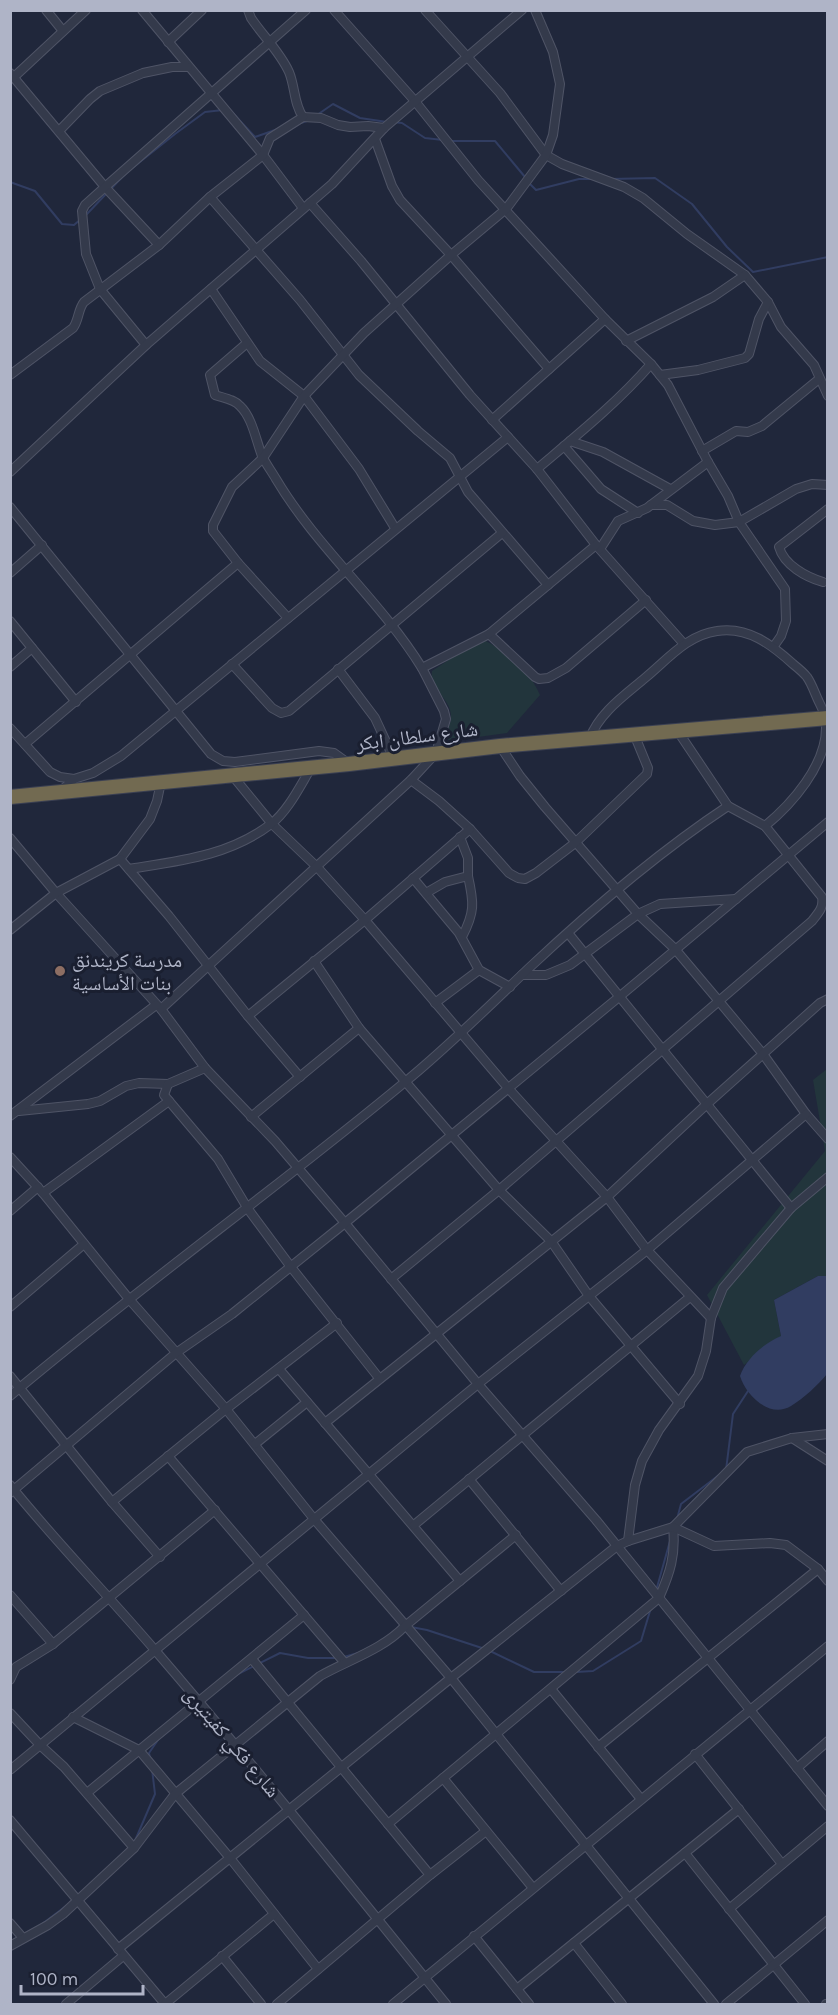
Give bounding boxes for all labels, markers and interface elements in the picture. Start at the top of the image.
street label: شارع سلطان ابكر [354,718,479,756]
place label: مدرسة كريندنق بنات الأساسية [72,949,182,995]
marker: مدرسة كريندنق بنات الأساسية [53,964,67,978]
street label: شارع فكي كفيتيرى [176,1682,284,1805]
scale bar [21,1958,142,1996]
text: 100 m [30,1968,78,1990]

